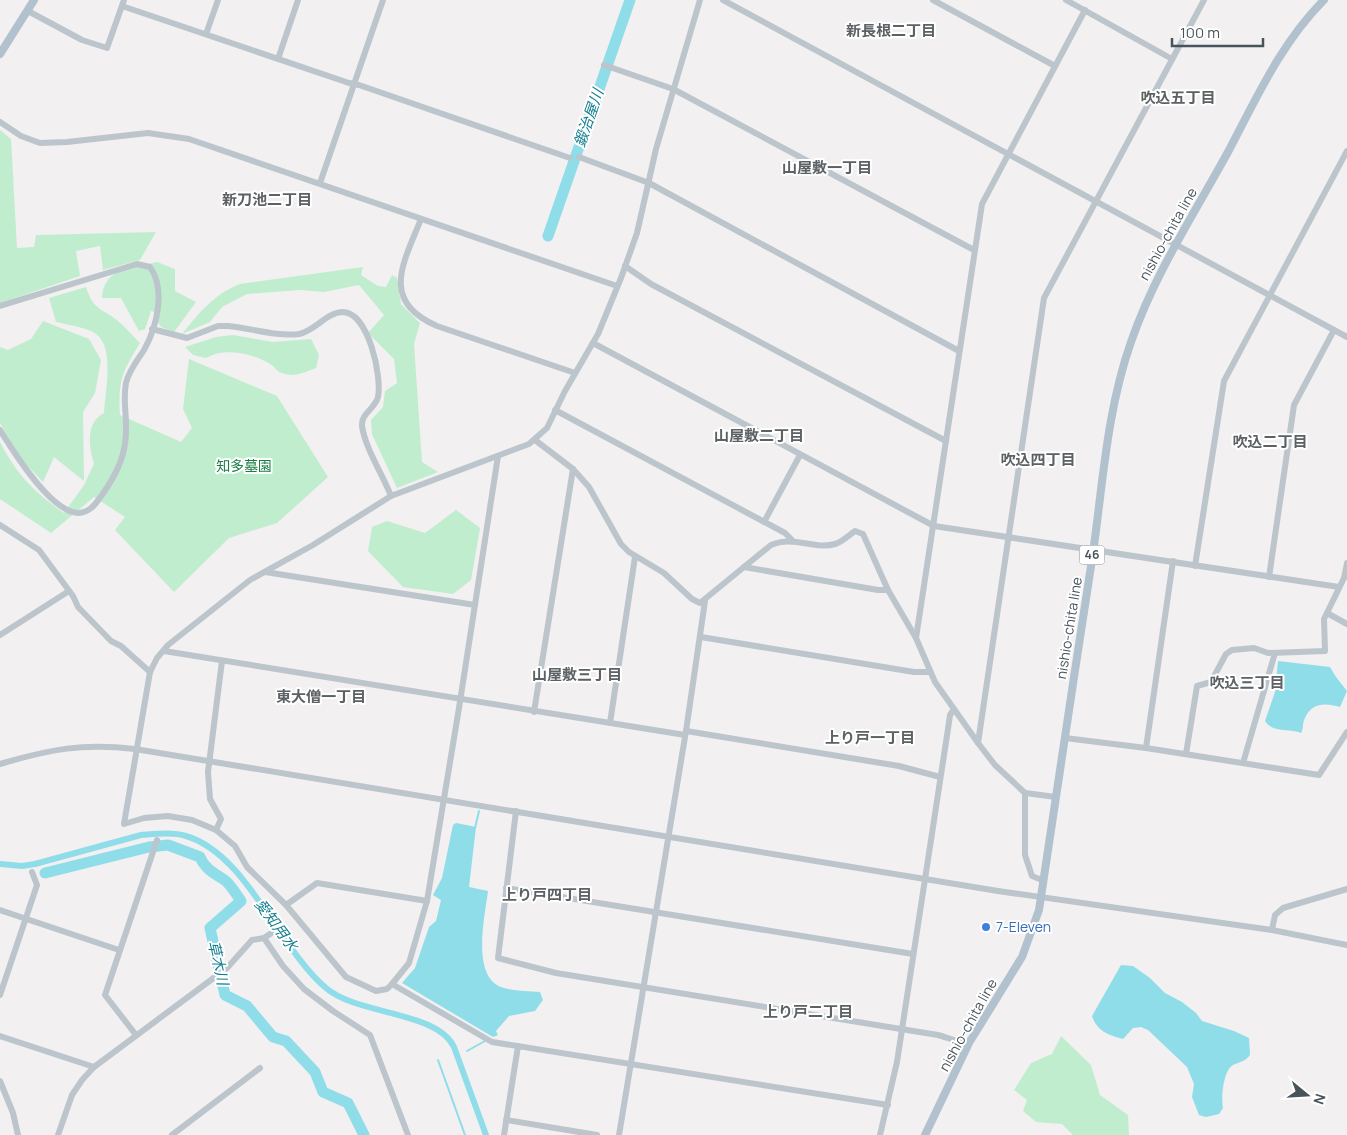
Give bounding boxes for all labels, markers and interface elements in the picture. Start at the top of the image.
scale bar [1172,15,1263,47]
district label: 新長根二丁目 [846,20,936,41]
text: 100 m [1180,22,1220,43]
water label: 鍛治屋川 [569,84,609,150]
district label: 吹込五丁目 [1140,87,1216,108]
district label: 山屋敷一丁目 [782,157,872,178]
street label: nishio-chita line [1134,184,1201,283]
district label: 新刀池二丁目 [222,189,312,210]
district label: 山屋敷二丁目 [714,425,804,446]
district label: 吹込二丁目 [1232,431,1308,452]
district label: 吹込四丁目 [1000,449,1076,470]
park label: 知多墓園 [216,456,272,475]
road number: 46 [1080,546,1104,564]
street label: nishio-chita line [1051,575,1086,680]
district label: 山屋敷三丁目 [532,664,622,685]
district label: 吹込三丁目 [1209,672,1285,693]
district label: 東大僧一丁目 [276,686,366,707]
district label: 上り戸一丁目 [825,727,915,748]
district label: 上り戸四丁目 [502,884,592,905]
water label: 愛知用水 [250,894,304,957]
place label: 7-Eleven [996,917,1051,936]
marker: 7-Eleven [980,921,992,933]
water label: 草木川 [203,939,234,989]
street label: nishio-chita line [934,975,1001,1074]
district label: 上り戸二丁目 [763,1001,853,1022]
north arrow [1282,1070,1332,1120]
text: N [1309,1091,1330,1107]

